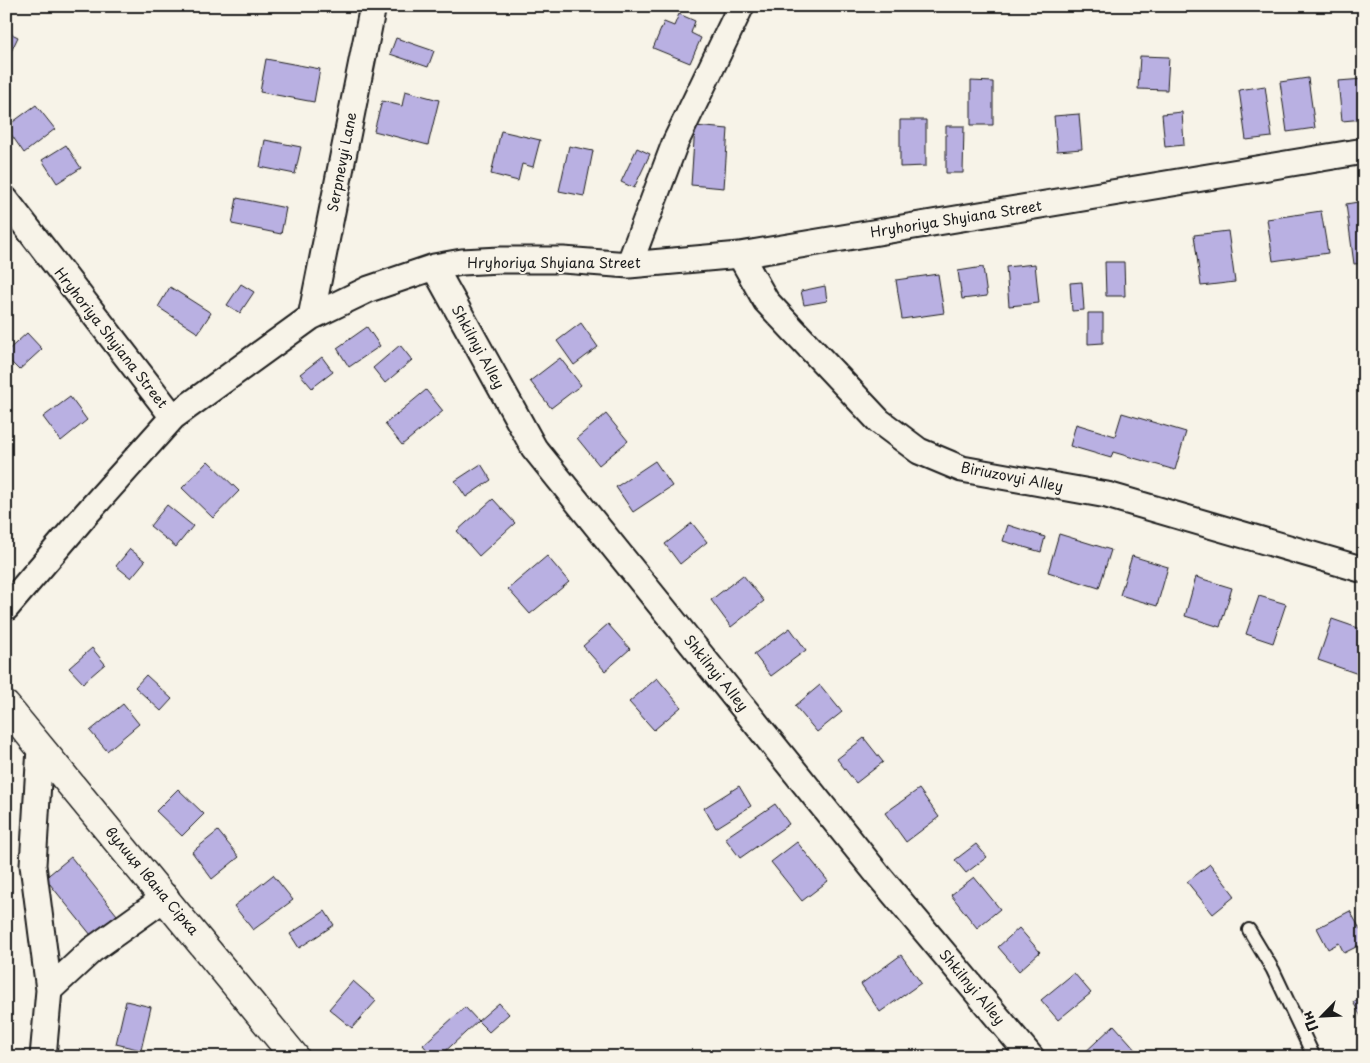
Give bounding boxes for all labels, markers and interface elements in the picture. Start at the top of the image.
street label: Serpnevyi Lane [322,110,361,214]
street label: Hryhoriya Shyiana Street [869,195,1043,242]
street label: Hryhoriya Shyiana Street [467,252,641,273]
street label: Hryhoriya Shyiana Street [50,263,173,413]
street label: Shkilnyi Alley [447,301,510,392]
street label: Biriuzovyi Alley [959,456,1065,497]
street label: Shkilnyi Alley [679,630,754,715]
street label: вулиця Івана Сірка [101,822,204,940]
street label: Shkilnyi Alley [934,944,1010,1029]
north arrow [1298,990,1348,1040]
text: Пн [1296,1008,1323,1035]

